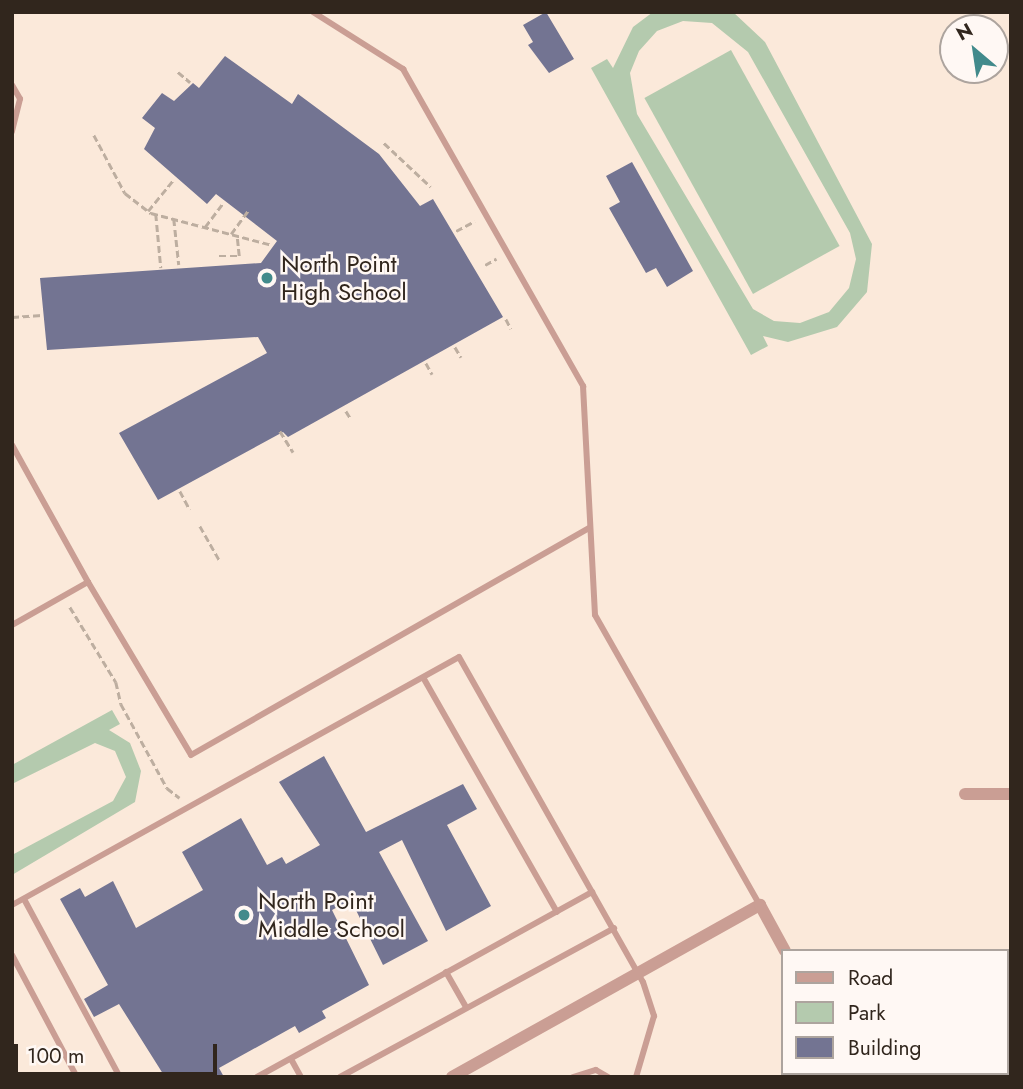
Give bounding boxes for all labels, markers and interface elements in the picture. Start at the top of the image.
north arrow [939,14,1009,84]
text: N [951,16,978,47]
place label: North Point High School [281,250,407,306]
marker: North Point High School [259,270,275,286]
place label: North Point Middle School [258,887,405,943]
marker: North Point Middle School [236,907,252,923]
legend [782,949,1009,1075]
text: Road [848,963,893,993]
text: Park [848,998,885,1028]
scale bar [18,1030,220,1074]
text: Building [848,1033,921,1063]
text: 100 m [27,1041,84,1071]

